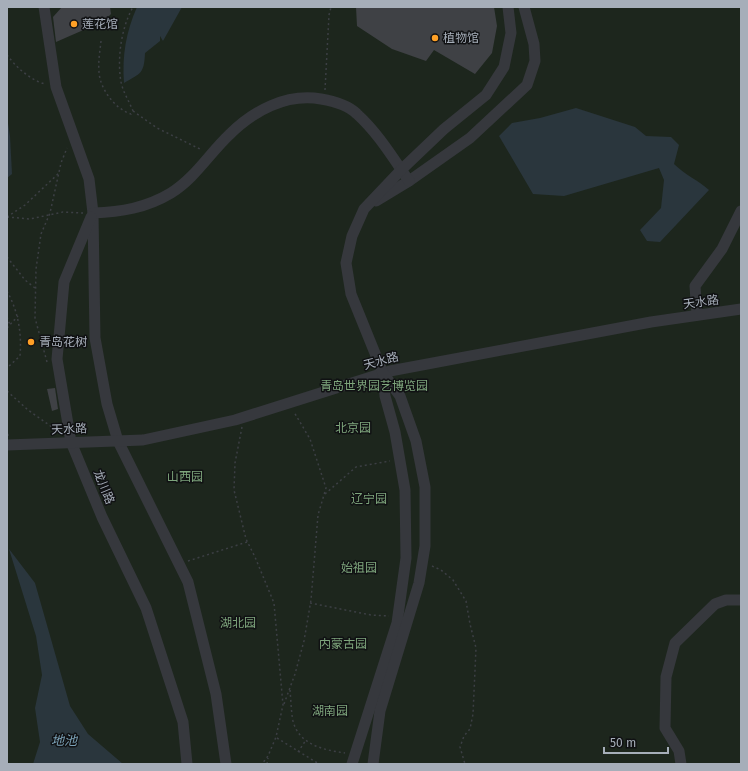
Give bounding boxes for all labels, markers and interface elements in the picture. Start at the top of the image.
place label: 莲花馆 [82,17,118,31]
marker: 莲花馆 [69,19,79,29]
place label: 植物馆 [443,31,479,45]
marker: 植物馆 [430,33,440,43]
street label: 天水路 [682,293,720,311]
place label: 青岛花树 [39,335,87,349]
marker: 青岛花树 [26,337,36,347]
street label: 天水路 [362,350,400,372]
park label: 青岛世界园艺博览园 [320,379,428,393]
street label: 天水路 [51,421,87,437]
park label: 北京园 [335,421,371,435]
street label: 龙川路 [91,468,117,506]
park label: 山西园 [167,470,203,484]
park label: 辽宁园 [351,492,387,506]
park label: 始祖园 [341,561,377,575]
park label: 湖北园 [220,616,256,630]
park label: 内蒙古园 [319,637,367,651]
park label: 湖南园 [312,704,348,718]
scale bar [604,729,668,755]
water label: 地池 [51,733,79,748]
text: 50 m [610,736,636,750]

